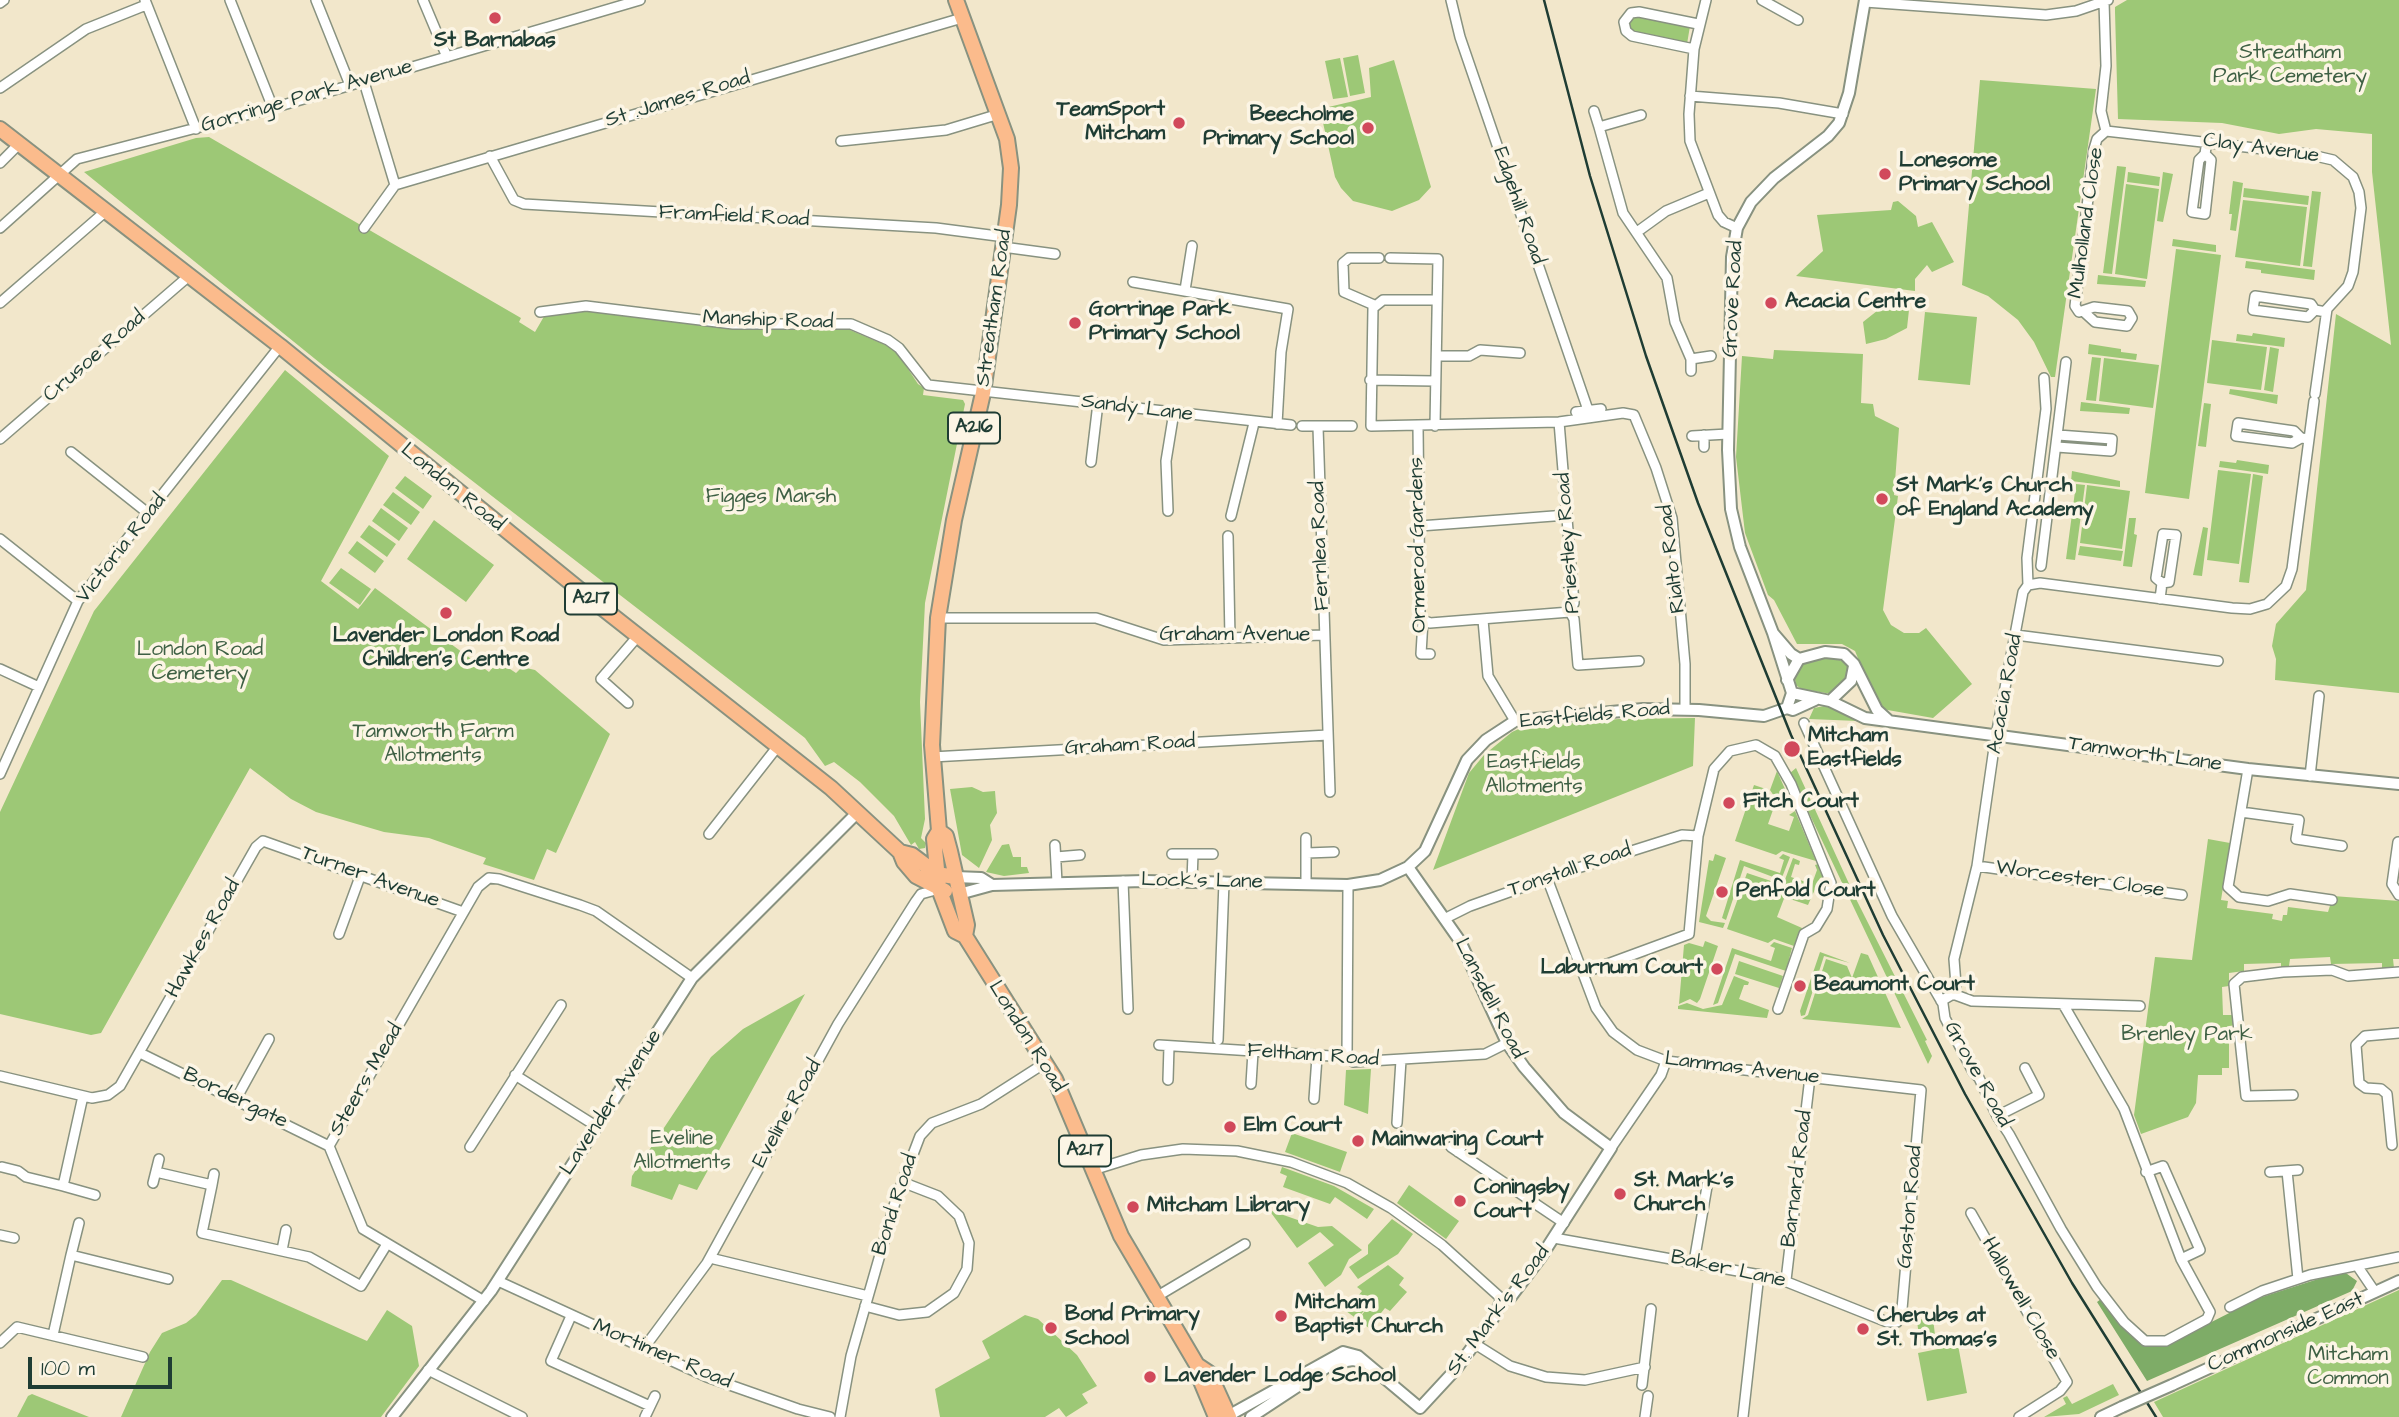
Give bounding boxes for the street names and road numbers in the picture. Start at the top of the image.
street label: Gorringe Park Avenue [198,55,416,139]
street label: St .James Road [603,66,753,134]
street label: Clay Avenue [2201,128,2321,170]
street label: Edgehill Road [1486,144,1550,268]
street label: Mulholland Close [2064,146,2110,300]
street label: Framfield Road [658,200,810,234]
street label: Streatham Road [972,228,1018,388]
street label: Grove Road [1718,240,1750,358]
street label: Crusoe Road [39,306,151,408]
street label: Manship Road [702,306,834,336]
street label: Sandy Lane [1080,390,1194,428]
road number: A216 [948,412,1000,444]
street label: London Road [395,438,509,538]
street label: Ormerod Gardens [1405,457,1433,633]
street label: Priestley Road [1551,472,1587,614]
street label: Fernlea Road [1306,481,1336,611]
street label: Victoria Road [71,489,173,609]
street label: Rialto Road [1654,503,1692,615]
road number: A217 [565,584,617,614]
street label: Graham Avenue [1160,623,1310,649]
street label: Acacia Road [1983,632,2029,756]
street label: Eastfields Road [1519,697,1671,735]
street label: Graham Road [1064,730,1196,762]
street label: Tamworth Lane [2067,732,2223,778]
street label: Tonstall Road [1505,838,1635,904]
street label: Turner Avenue [297,841,443,915]
street label: Worcester Close [1994,856,2166,904]
street label: Lock's Lane [1141,868,1263,896]
street label: Hawkes Road [161,875,247,1003]
street label: Lansdell Road [1448,935,1530,1063]
street label: London Road [982,977,1070,1097]
street label: Grove Road [1938,1018,2016,1132]
street label: Steers Mead [325,1019,409,1141]
street label: Lavender Avenue [556,1026,668,1180]
street label: Feltham Road [1246,1039,1380,1073]
street label: Lammas Avenue [1663,1047,1821,1091]
street label: Eveline Road [748,1056,828,1172]
street label: Bordergate [179,1063,291,1135]
street label: Barnard Road [1777,1109,1819,1249]
road number: A217 [1059,1135,1111,1166]
street label: Gaston Road [1893,1145,1929,1269]
street label: Bond Road [868,1151,924,1259]
street label: Hallowell Close [1975,1233,2065,1365]
street label: St. Mark's Road [1442,1241,1556,1381]
street label: Baker Lane [1668,1246,1788,1294]
street label: Commonside East [2204,1287,2368,1379]
street label: Mortimer Road [589,1314,735,1396]

